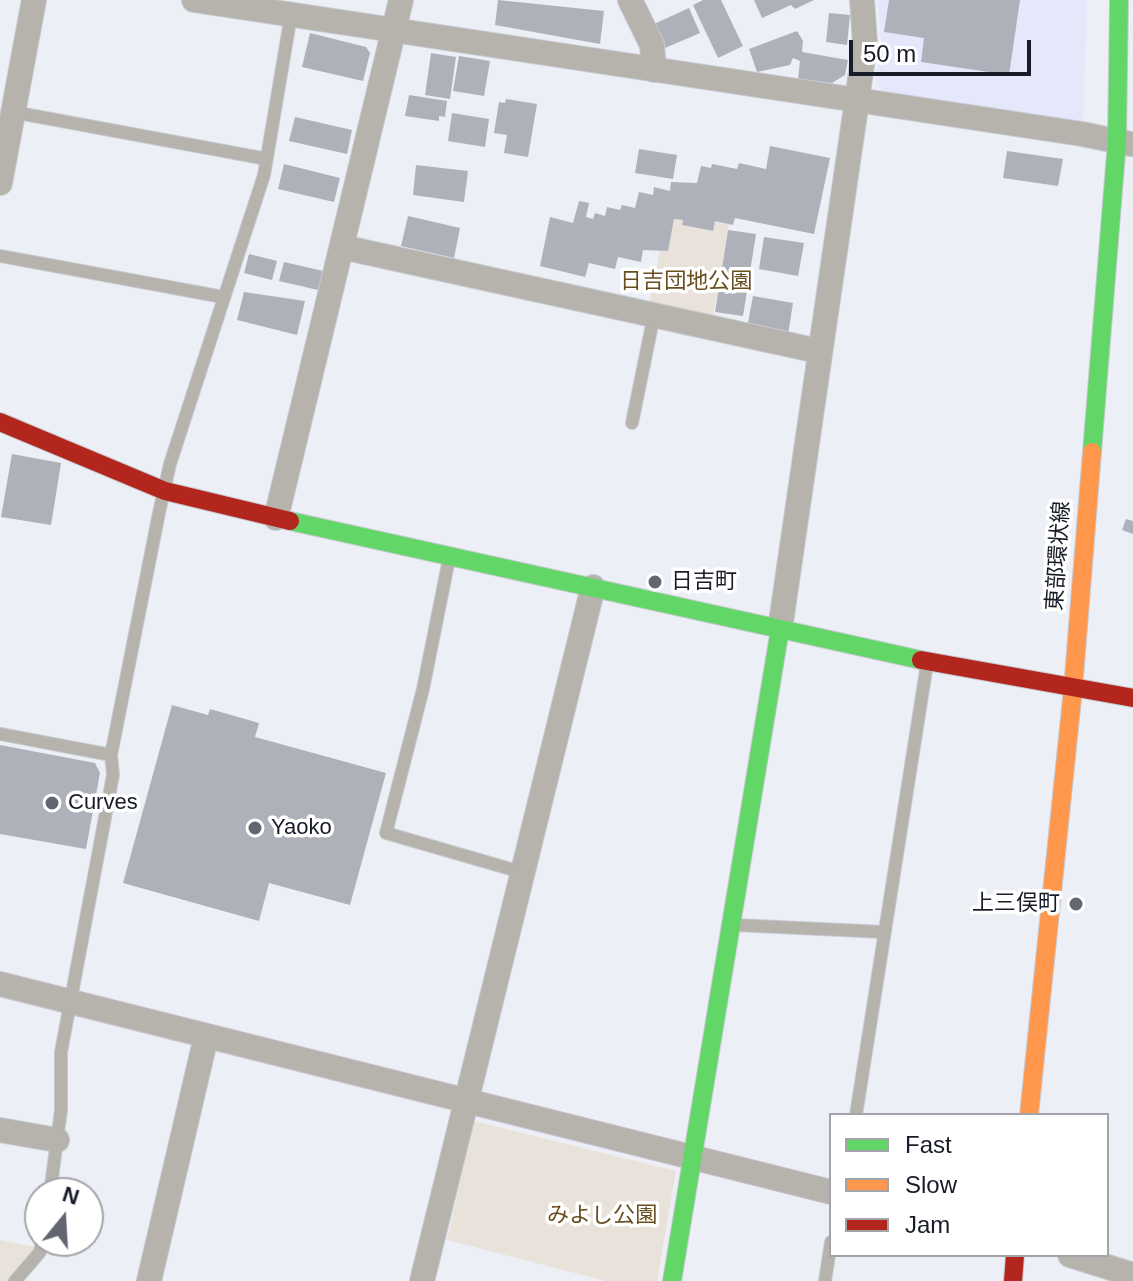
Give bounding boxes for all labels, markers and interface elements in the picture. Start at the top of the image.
scale bar [853,24,1035,74]
text: 50 m [863,40,916,67]
park label: 日吉団地公園 [620,269,752,295]
street label: 東部環状線 [1042,500,1076,612]
place label: 日吉町 [671,569,737,595]
marker: 日吉町 [646,573,664,591]
place label: Curves [68,790,138,816]
marker: Curves [43,794,61,812]
place label: Yaoko [271,815,332,841]
marker: Yaoko [246,819,264,837]
place label: 上三俣町 [972,891,1060,917]
marker: 上三俣町 [1067,895,1085,913]
legend [829,1113,1109,1257]
text: Fast [905,1131,952,1158]
text: Slow [905,1171,957,1198]
north arrow [24,1177,104,1257]
text: N [60,1181,82,1210]
park label: みよし公園 [547,1203,657,1229]
text: Jam [905,1211,950,1238]

